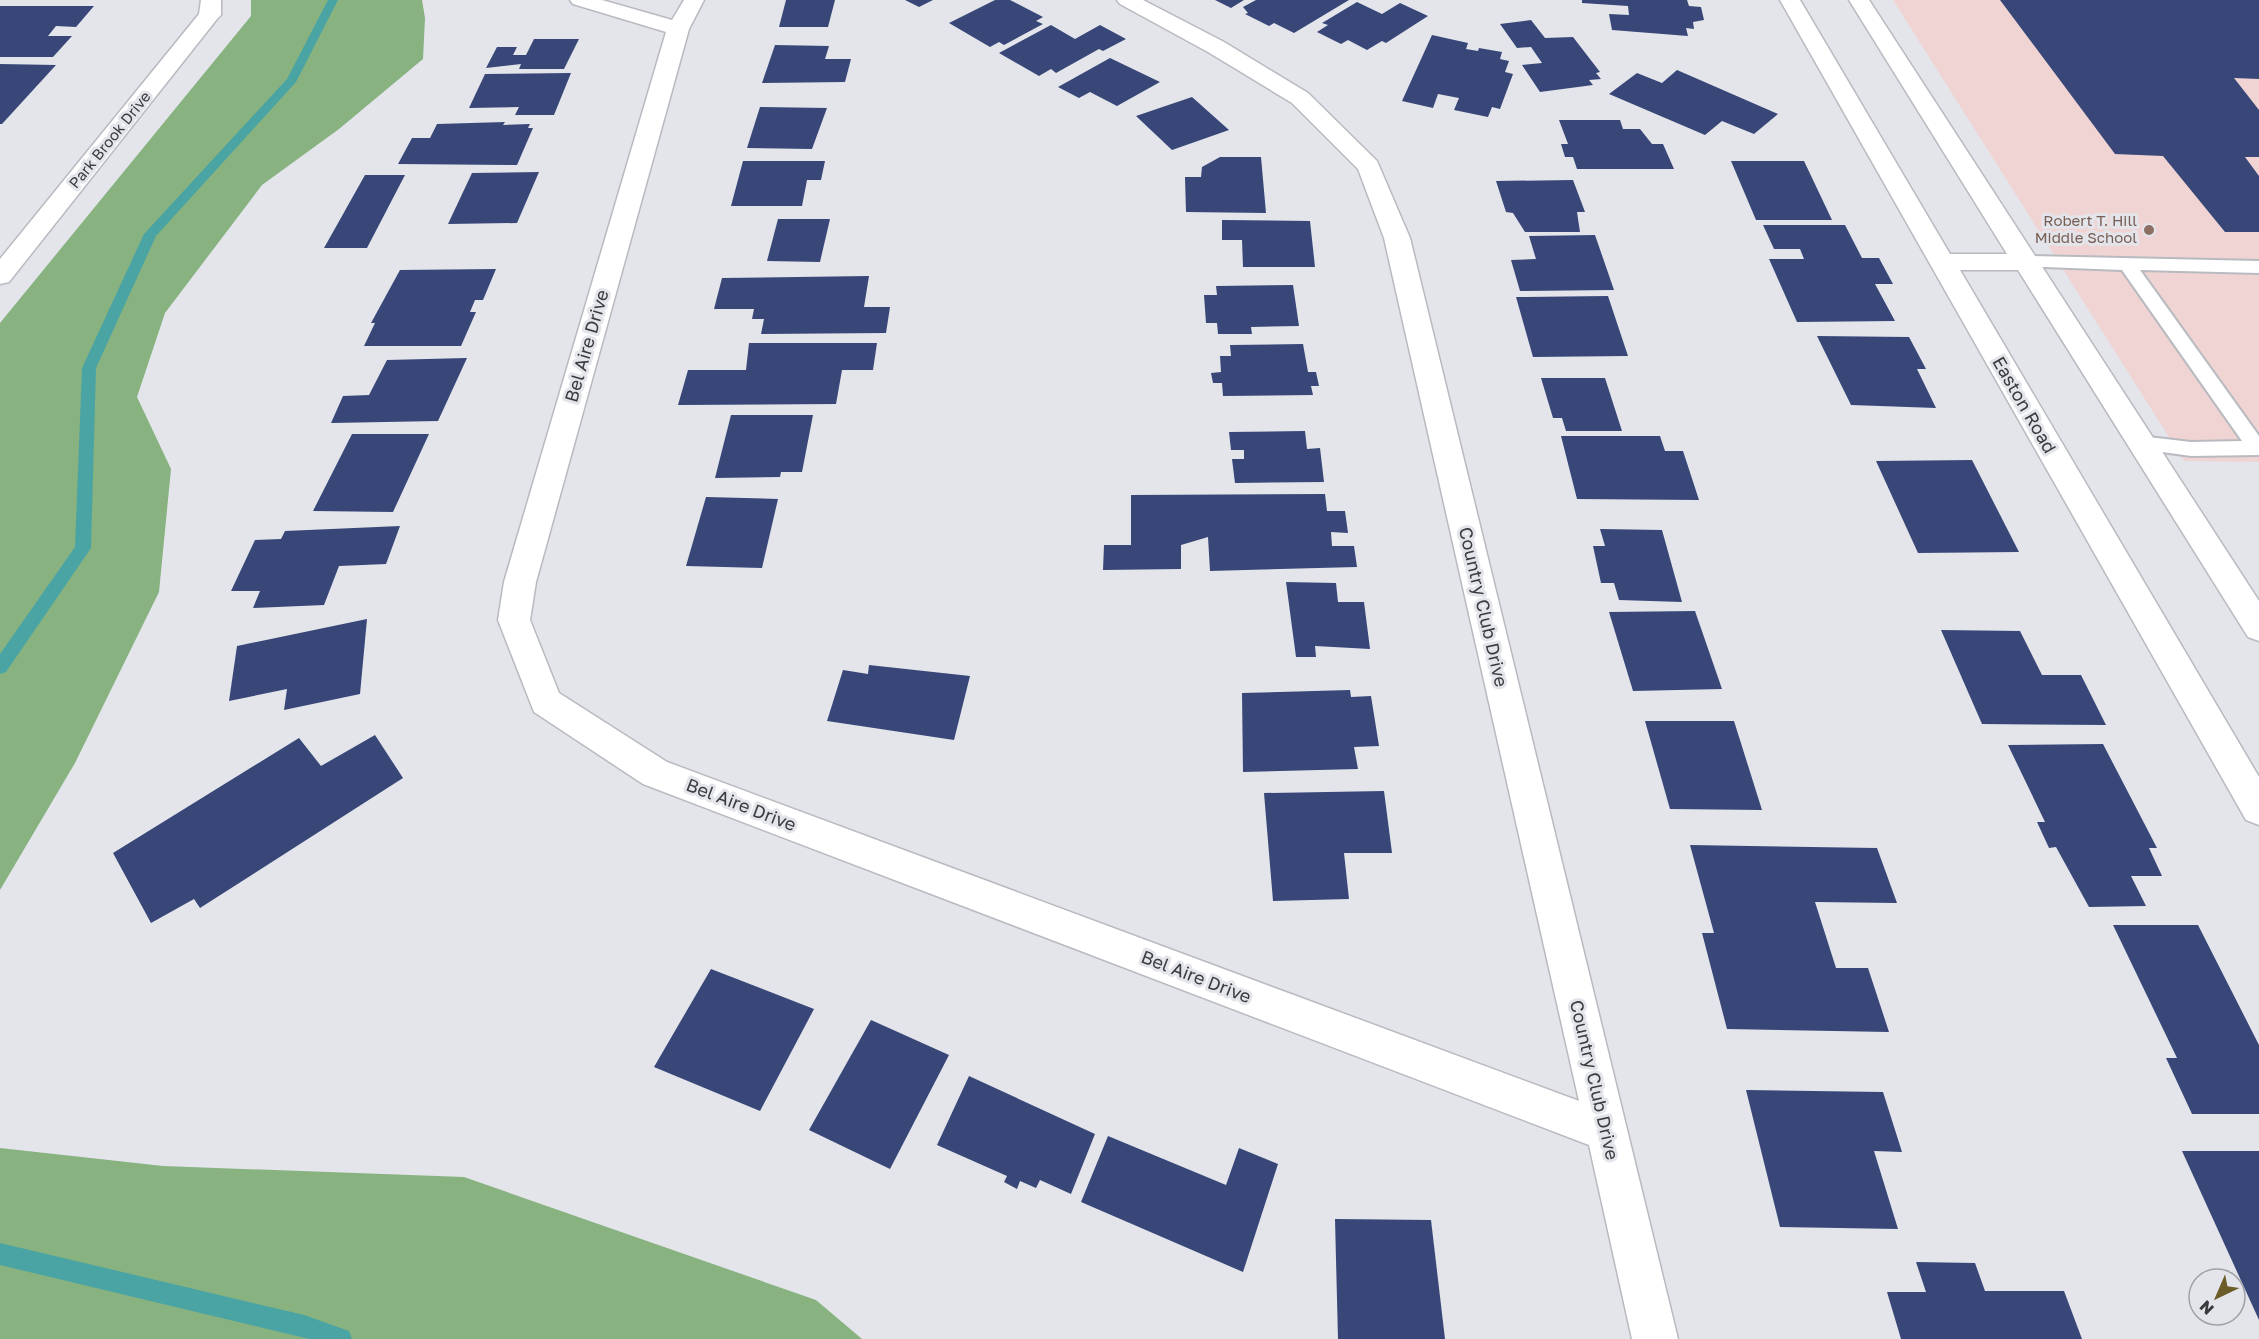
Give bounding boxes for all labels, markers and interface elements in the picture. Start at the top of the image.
street label: Park Brook Drive [65,87,154,191]
place label: Robert T. Hill Middle School [2035,211,2137,246]
marker: Robert T. Hill Middle School [2142,223,2156,237]
street label: Bel Aire Drive [559,287,613,405]
street label: Easton Road [1988,352,2061,457]
street label: Country Club Drive [1455,525,1513,689]
street label: Bel Aire Drive [683,773,799,835]
street label: Bel Aire Drive [1138,945,1254,1007]
street label: Country Club Drive [1566,998,1624,1162]
north arrow [2187,1267,2247,1327]
text: N [2195,1296,2218,1319]

